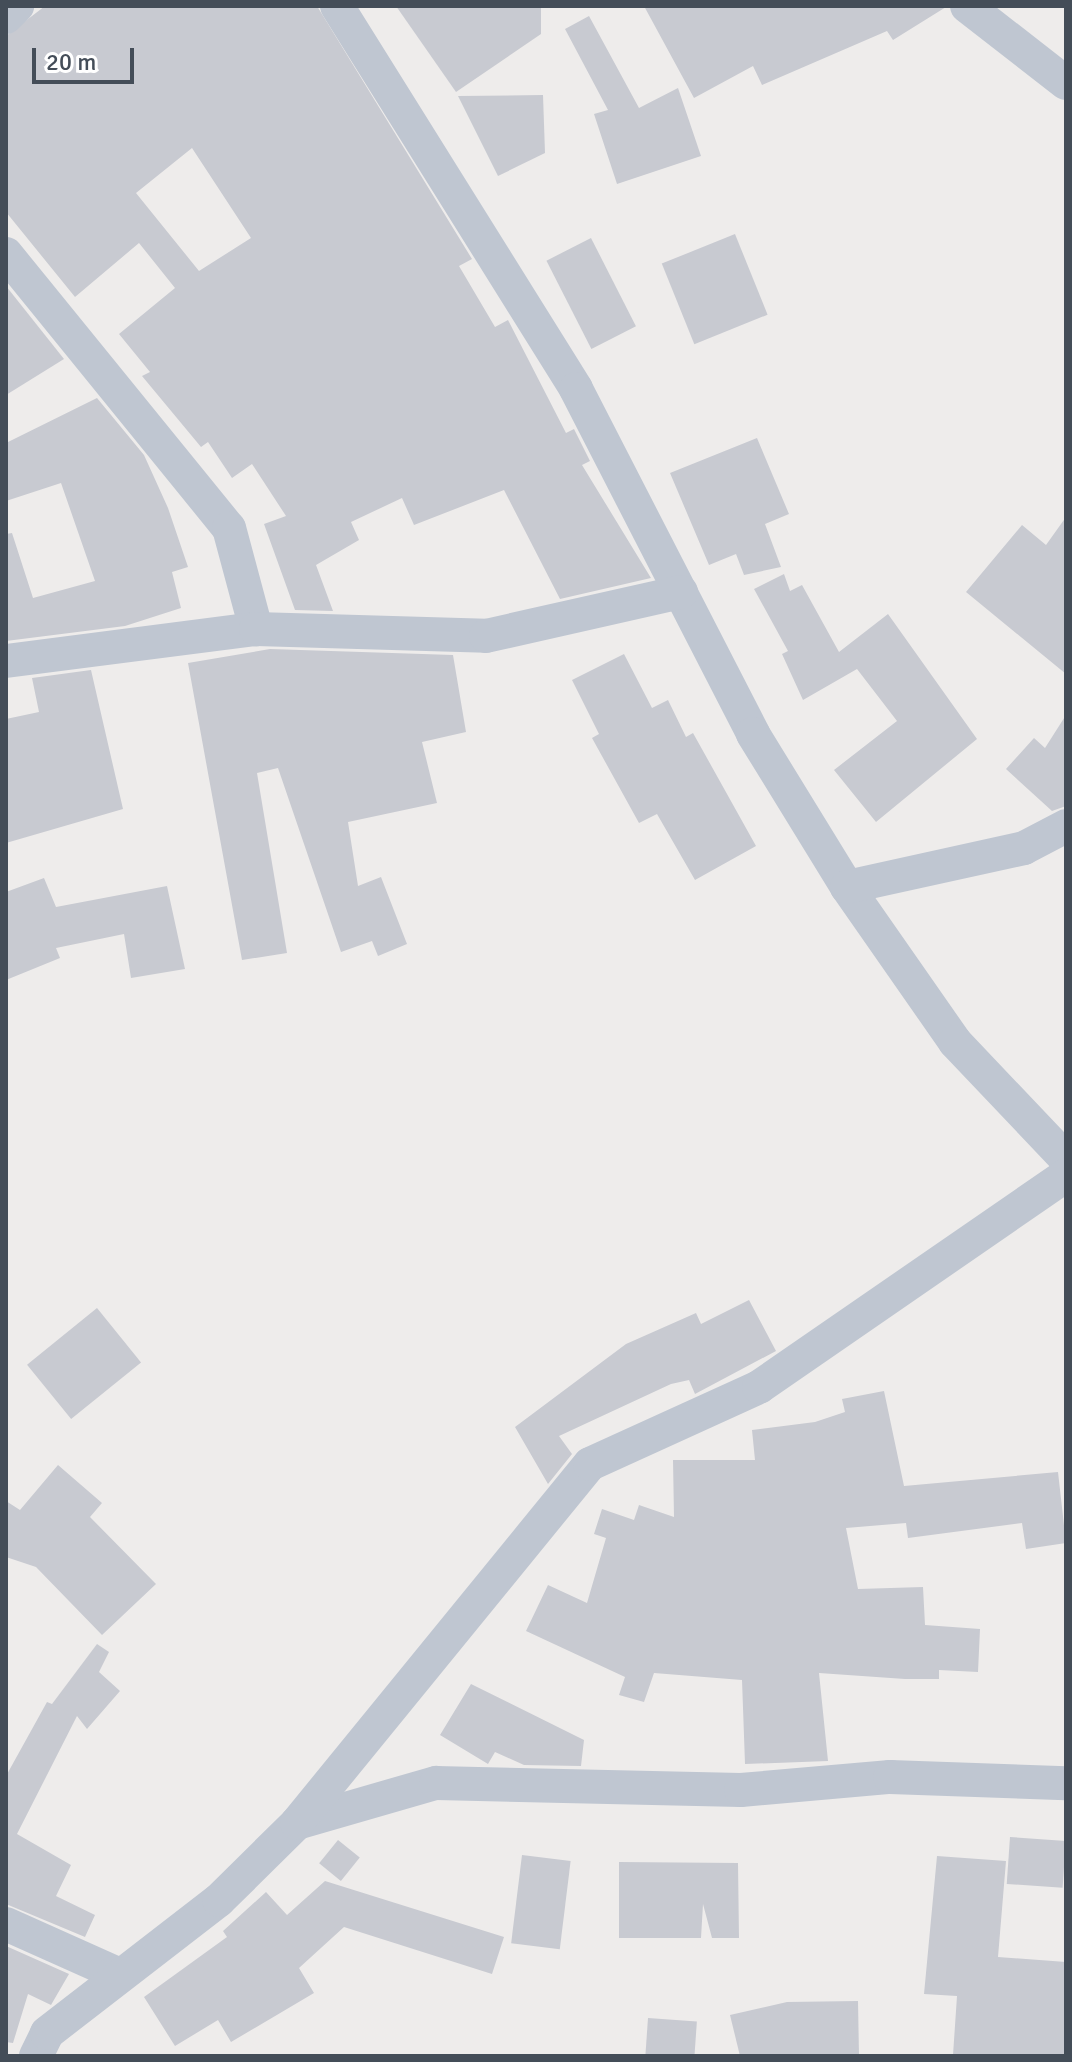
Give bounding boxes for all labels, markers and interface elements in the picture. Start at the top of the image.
scale bar [36,32,138,82]
text: 20 m [46,47,96,77]

